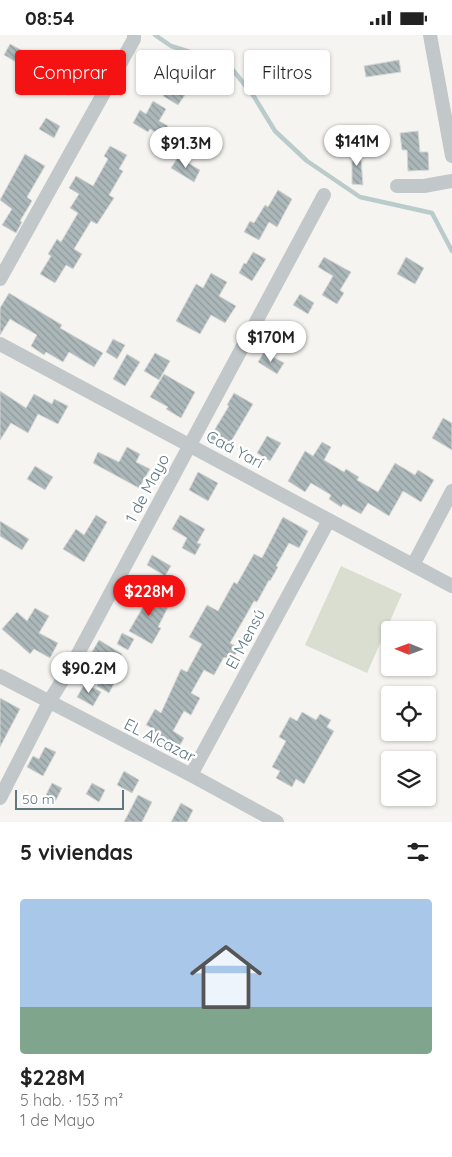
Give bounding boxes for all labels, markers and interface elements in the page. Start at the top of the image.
text: 08:54 [25,6,74,30]
chip: Comprar [15,50,126,95]
chip: Alquilar [136,50,234,95]
chip: Filtros [244,50,330,95]
pin: $141M [322,125,392,167]
pin: $91.3M [145,127,227,169]
text: $141M [335,131,379,151]
text: $91.3M [161,133,211,153]
pin: $170M [236,321,306,363]
text: $170M [247,327,295,347]
street label: Caá Yarí [203,426,268,473]
street label: 1 de Mayo [121,450,173,526]
pin: $228M [114,575,184,617]
text: $228M [124,581,174,601]
street label: El Mensú [221,605,269,673]
north arrow [381,621,436,676]
map controls [381,621,436,806]
pin: $90.2M [48,651,130,694]
text: $90.2M [62,658,116,678]
button: locate [381,686,436,741]
street label: EL Alcazar [121,714,199,766]
button: layers [381,751,436,806]
scale bar [15,787,124,810]
text: 50 m [22,790,55,808]
icon: filters [404,838,432,866]
text: 5 viviendas [20,839,133,865]
icon: home [181,932,271,1022]
text: $228M [20,1064,85,1090]
text: 5 hab. · 153 m² [20,1090,123,1110]
text: 1 de Mayo [20,1110,95,1130]

